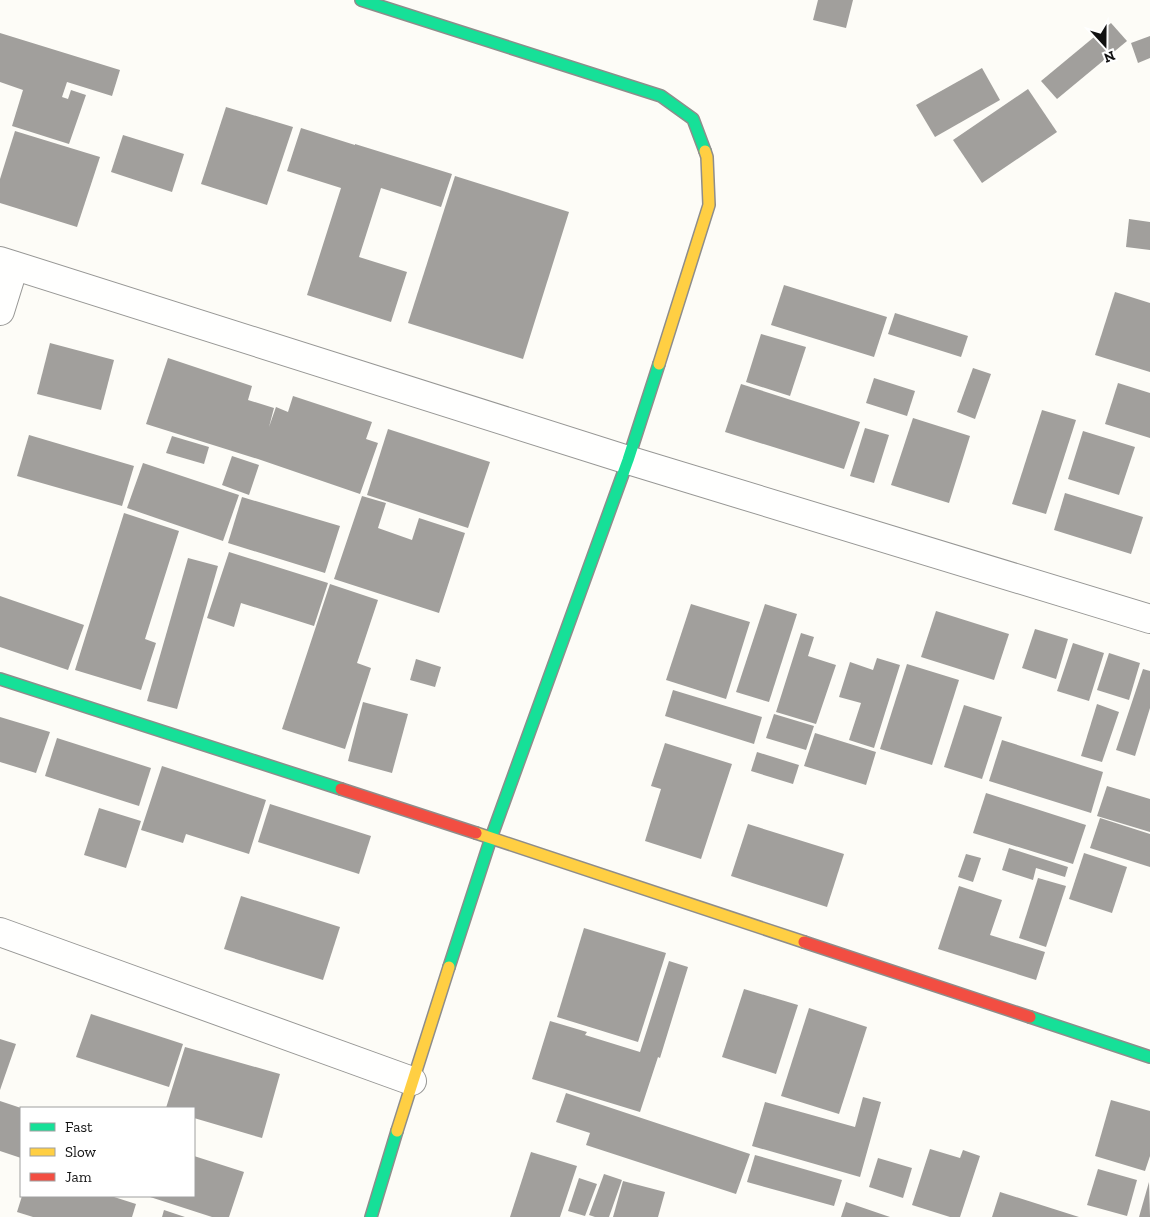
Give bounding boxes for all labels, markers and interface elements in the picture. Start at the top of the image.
north arrow [1080,20,1130,70]
text: N [1101,47,1117,67]
legend [20,1107,195,1197]
text: Fast [65,1118,93,1136]
text: Slow [65,1143,97,1161]
text: Jam [65,1168,92,1186]

